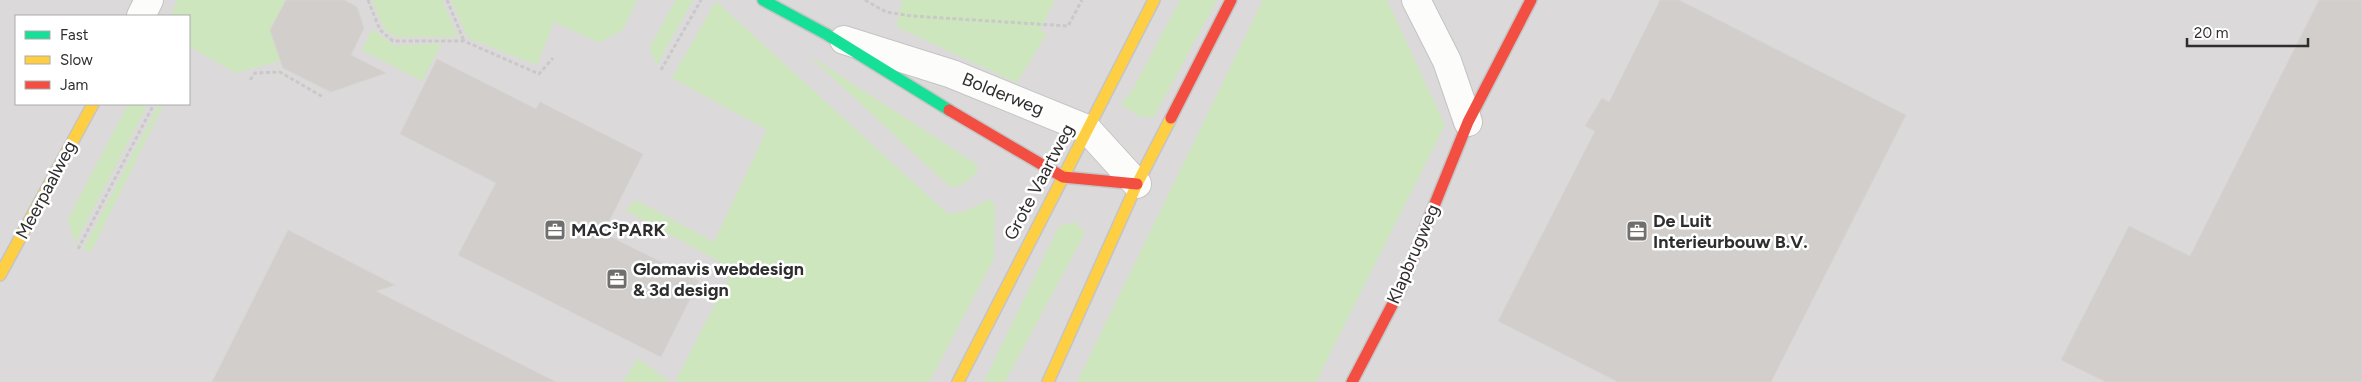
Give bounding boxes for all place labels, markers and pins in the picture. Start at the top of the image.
place label: De Luit Interieurbouw B.V. [1653,210,1808,253]
office icon: MAC³PARK [543,218,567,242]
place label: MAC³PARK [571,219,666,241]
office icon: De Luit Interieurbouw B.V. [1625,219,1649,243]
place label: Glomavis webdesign & 3d design [633,258,804,301]
office icon: Glomavis webdesign & 3d design [605,267,629,291]

